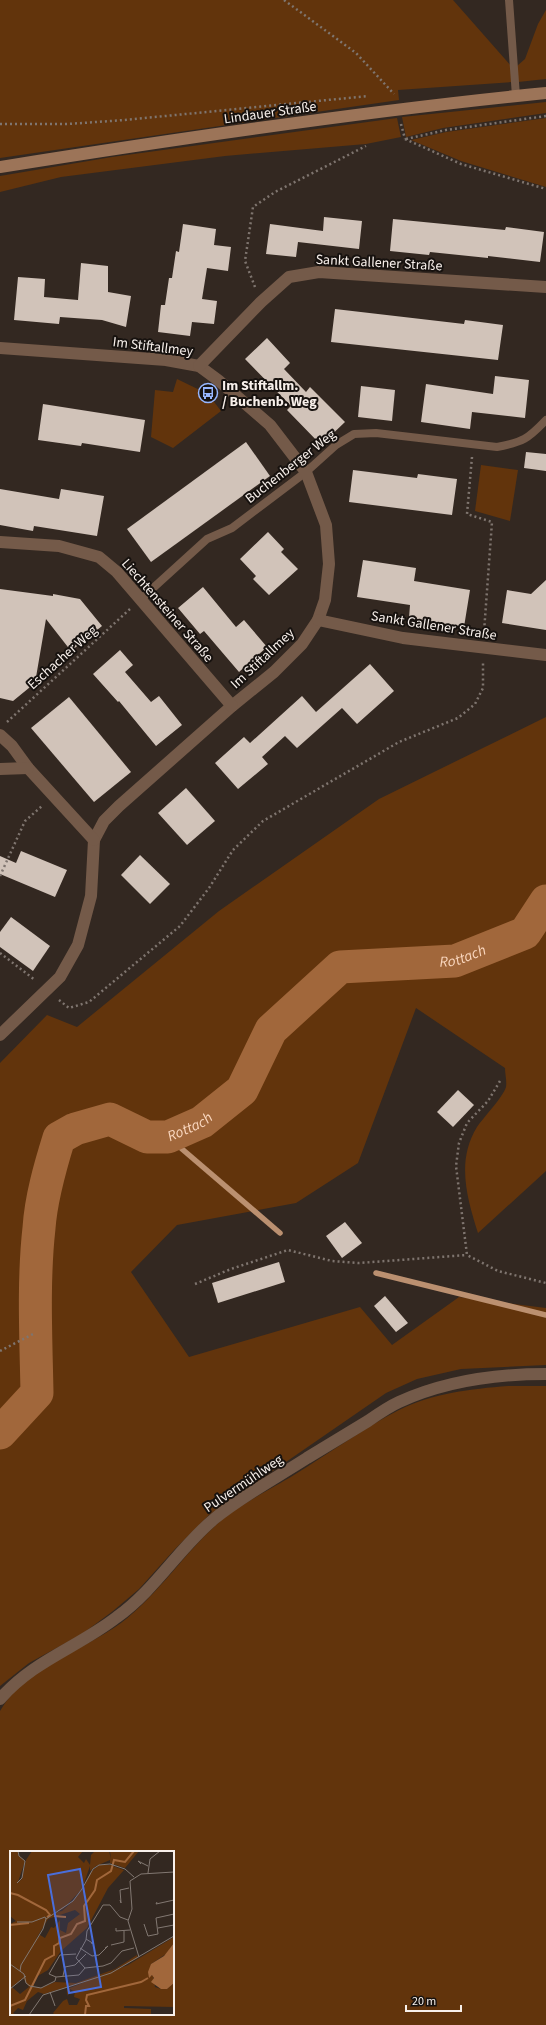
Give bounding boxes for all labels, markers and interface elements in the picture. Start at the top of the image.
street label: Lindauer Straße [222,97,318,129]
street label: Sankt Gallener Straße [315,250,443,276]
street label: Im Stiftallmey [112,332,195,362]
place label: Im Stiftallm. / Buchenb. Weg [222,376,317,412]
bus stop icon: Im Stiftallm. / Buchenb. Weg [197,382,219,404]
street label: Buchenberger Weg [241,425,340,509]
street label: Liechtensteiner Straße [117,554,218,667]
street label: Sankt Gallener Straße [370,606,498,646]
street label: Eschacher Weg [23,621,102,695]
street label: Im Stiftallmey [226,624,299,694]
water label: Rottach [439,940,489,973]
water label: Rottach [164,1107,217,1147]
street label: Pulvermühlweg [200,1450,287,1518]
inset map [10,1851,174,2015]
scale bar [406,1987,461,2013]
text: 20 m [412,1993,436,2010]

